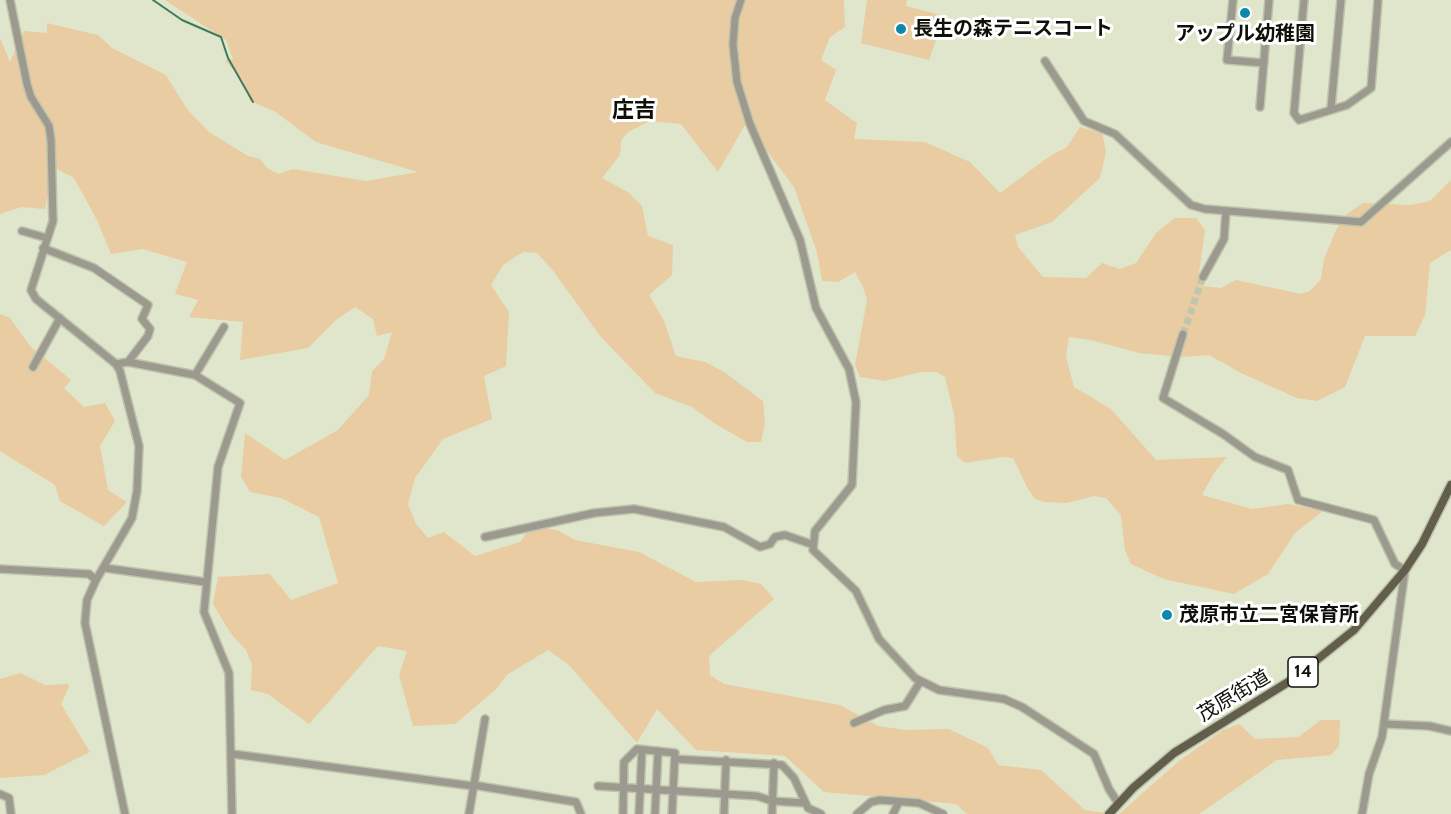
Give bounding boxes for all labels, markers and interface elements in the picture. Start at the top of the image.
marker: アップル幼稚園 [1238,6,1252,20]
place label: 長生の森テニスコート [913,17,1113,41]
marker: 長生の森テニスコート [894,22,908,36]
place label: アップル幼稚園 [1175,22,1315,46]
district label: 庄吉 [612,98,656,124]
place label: 茂原市立二宮保育所 [1179,603,1359,627]
marker: 茂原市立二宮保育所 [1160,608,1174,622]
road number: 14 [1288,657,1318,687]
street label: 茂原街道 [1194,665,1274,727]

